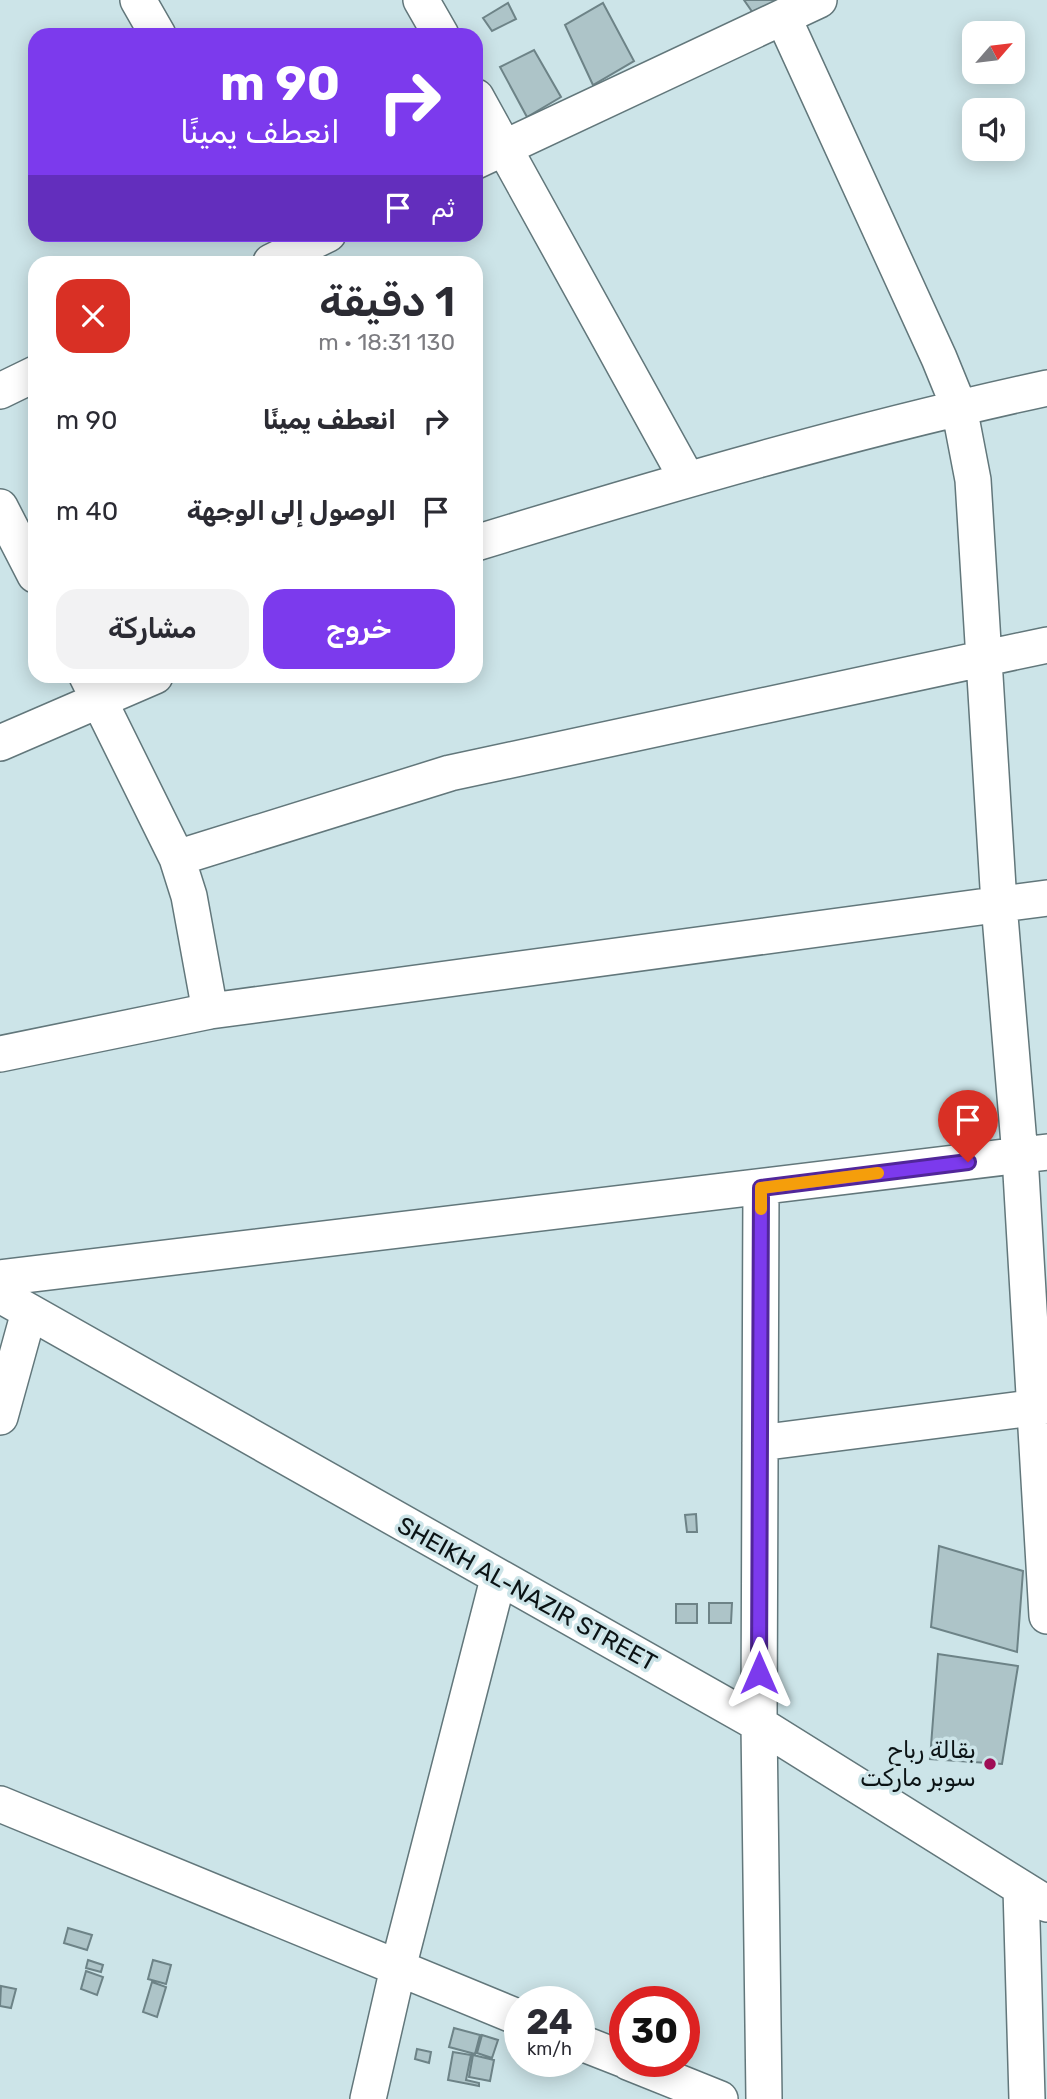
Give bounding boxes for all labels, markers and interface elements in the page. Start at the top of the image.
north arrow [962,21,1026,84]
map controls [962,21,1025,161]
text: 90 m [220,54,340,112]
icon: right [364,56,455,147]
button: sound [962,98,1025,161]
text: انعطف يمينًا [180,113,340,151]
icon: arrive [379,189,417,227]
text: ثم [431,193,455,224]
text: 1 دقيقة [319,277,455,327]
button: close [56,279,130,353]
text: 130 m · 18:31 [318,328,455,356]
icon: right [417,402,455,440]
text: 90 m [56,405,117,436]
text: انعطف يمينًا [263,405,396,436]
icon: arrive [417,493,455,531]
text: 40 m [56,496,118,527]
text: الوصول إلى الوجهة [187,496,396,527]
button: مشاركة [56,589,249,669]
button: خروج [263,589,455,669]
pin [938,1090,998,1162]
icon: arrive [949,1101,987,1139]
street label: SHEIKH AL-NAZIR STREET [392,1511,662,1677]
position arrow [722,1636,796,1710]
place label: بقالة رباح سوبر ماركت [860,1736,976,1792]
marker: بقالة رباح سوبر ماركت [982,1756,998,1772]
speed limit sign: 30 [609,1986,700,2077]
text: 24 [526,2001,573,2043]
text: km/h [527,2038,572,2060]

